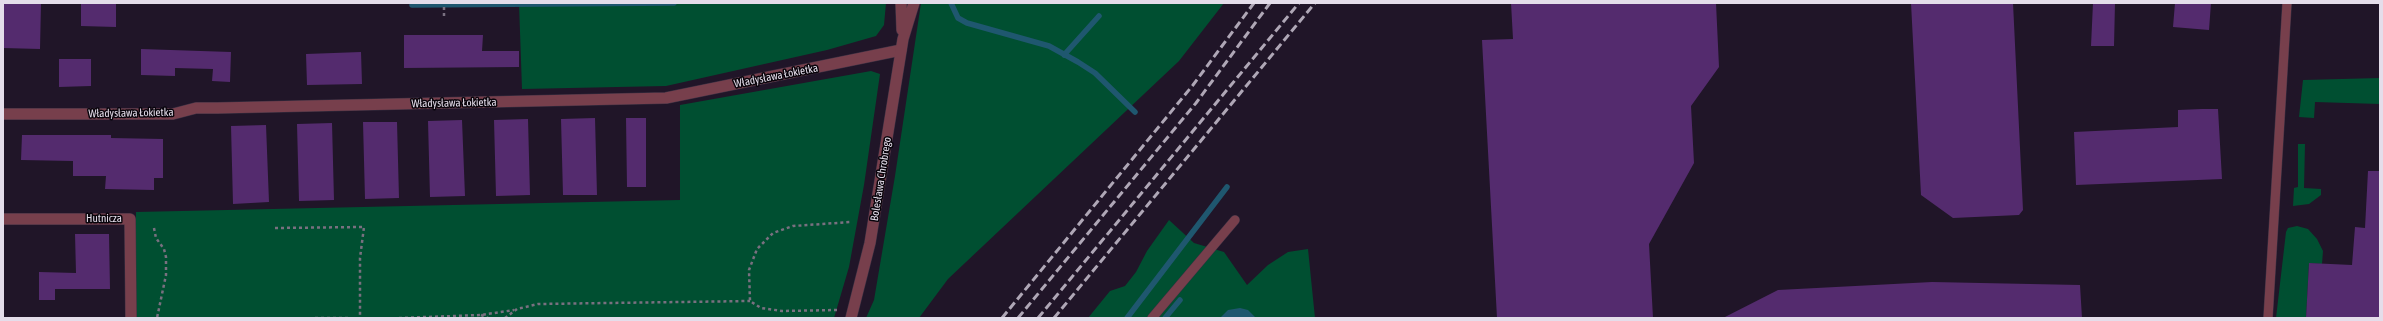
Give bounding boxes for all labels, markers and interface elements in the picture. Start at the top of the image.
street label: Władysława Łokietka [733,61,819,91]
street label: Władysława Łokietka [411,96,497,110]
street label: Władysława Łokietka [88,106,174,120]
street label: Bolesława Chrobrego [868,136,894,222]
street label: Hutnicza [86,212,122,226]

